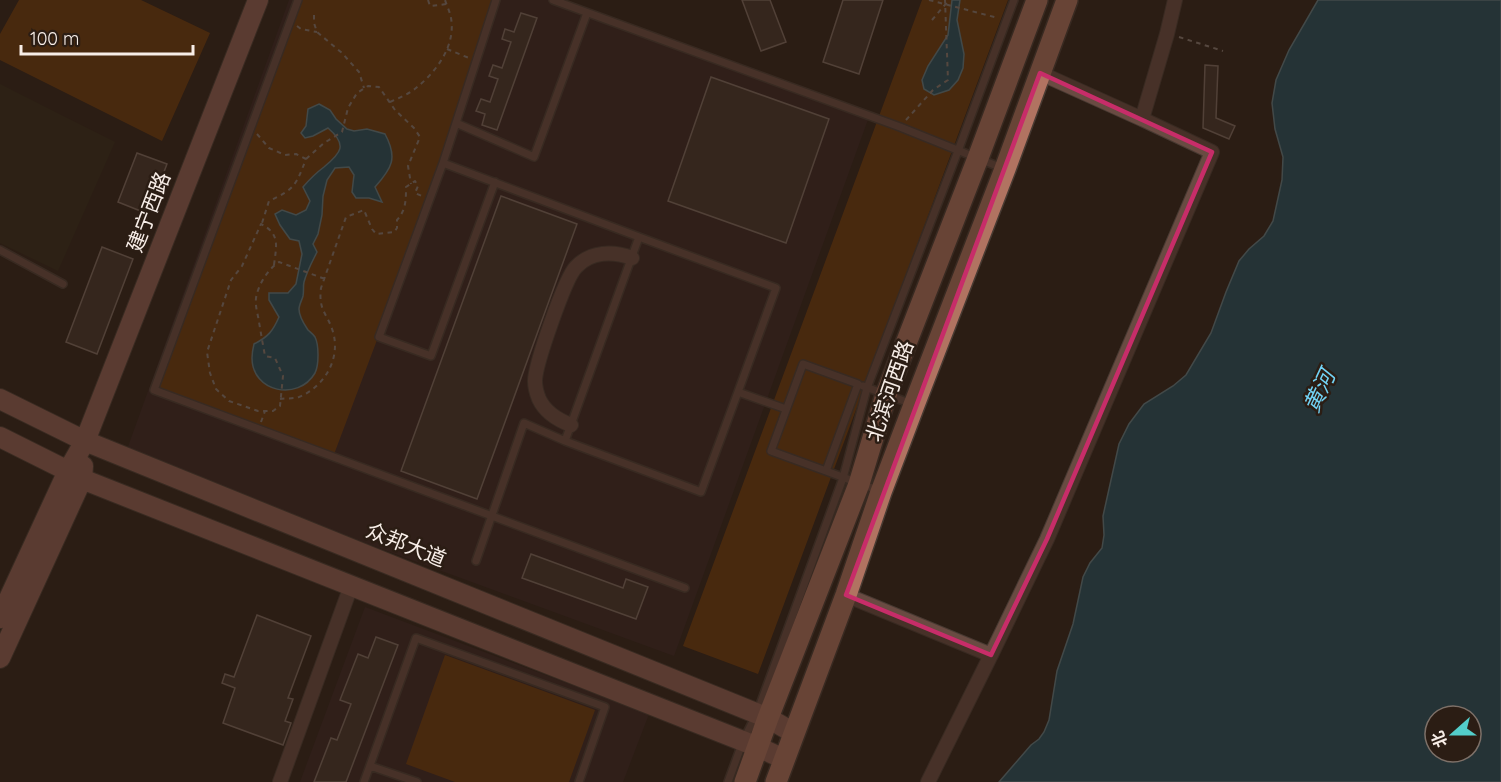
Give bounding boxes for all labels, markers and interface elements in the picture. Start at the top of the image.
scale bar [21,18,194,56]
text: 100 m [30,27,79,50]
street label: 建宁西路 [121,168,175,256]
street label: 北滨河西路 [860,337,918,445]
water label: 黄河 [1297,362,1343,417]
street label: 众邦大道 [363,516,450,572]
north arrow [1423,704,1483,764]
text: 北 [1427,728,1451,750]

